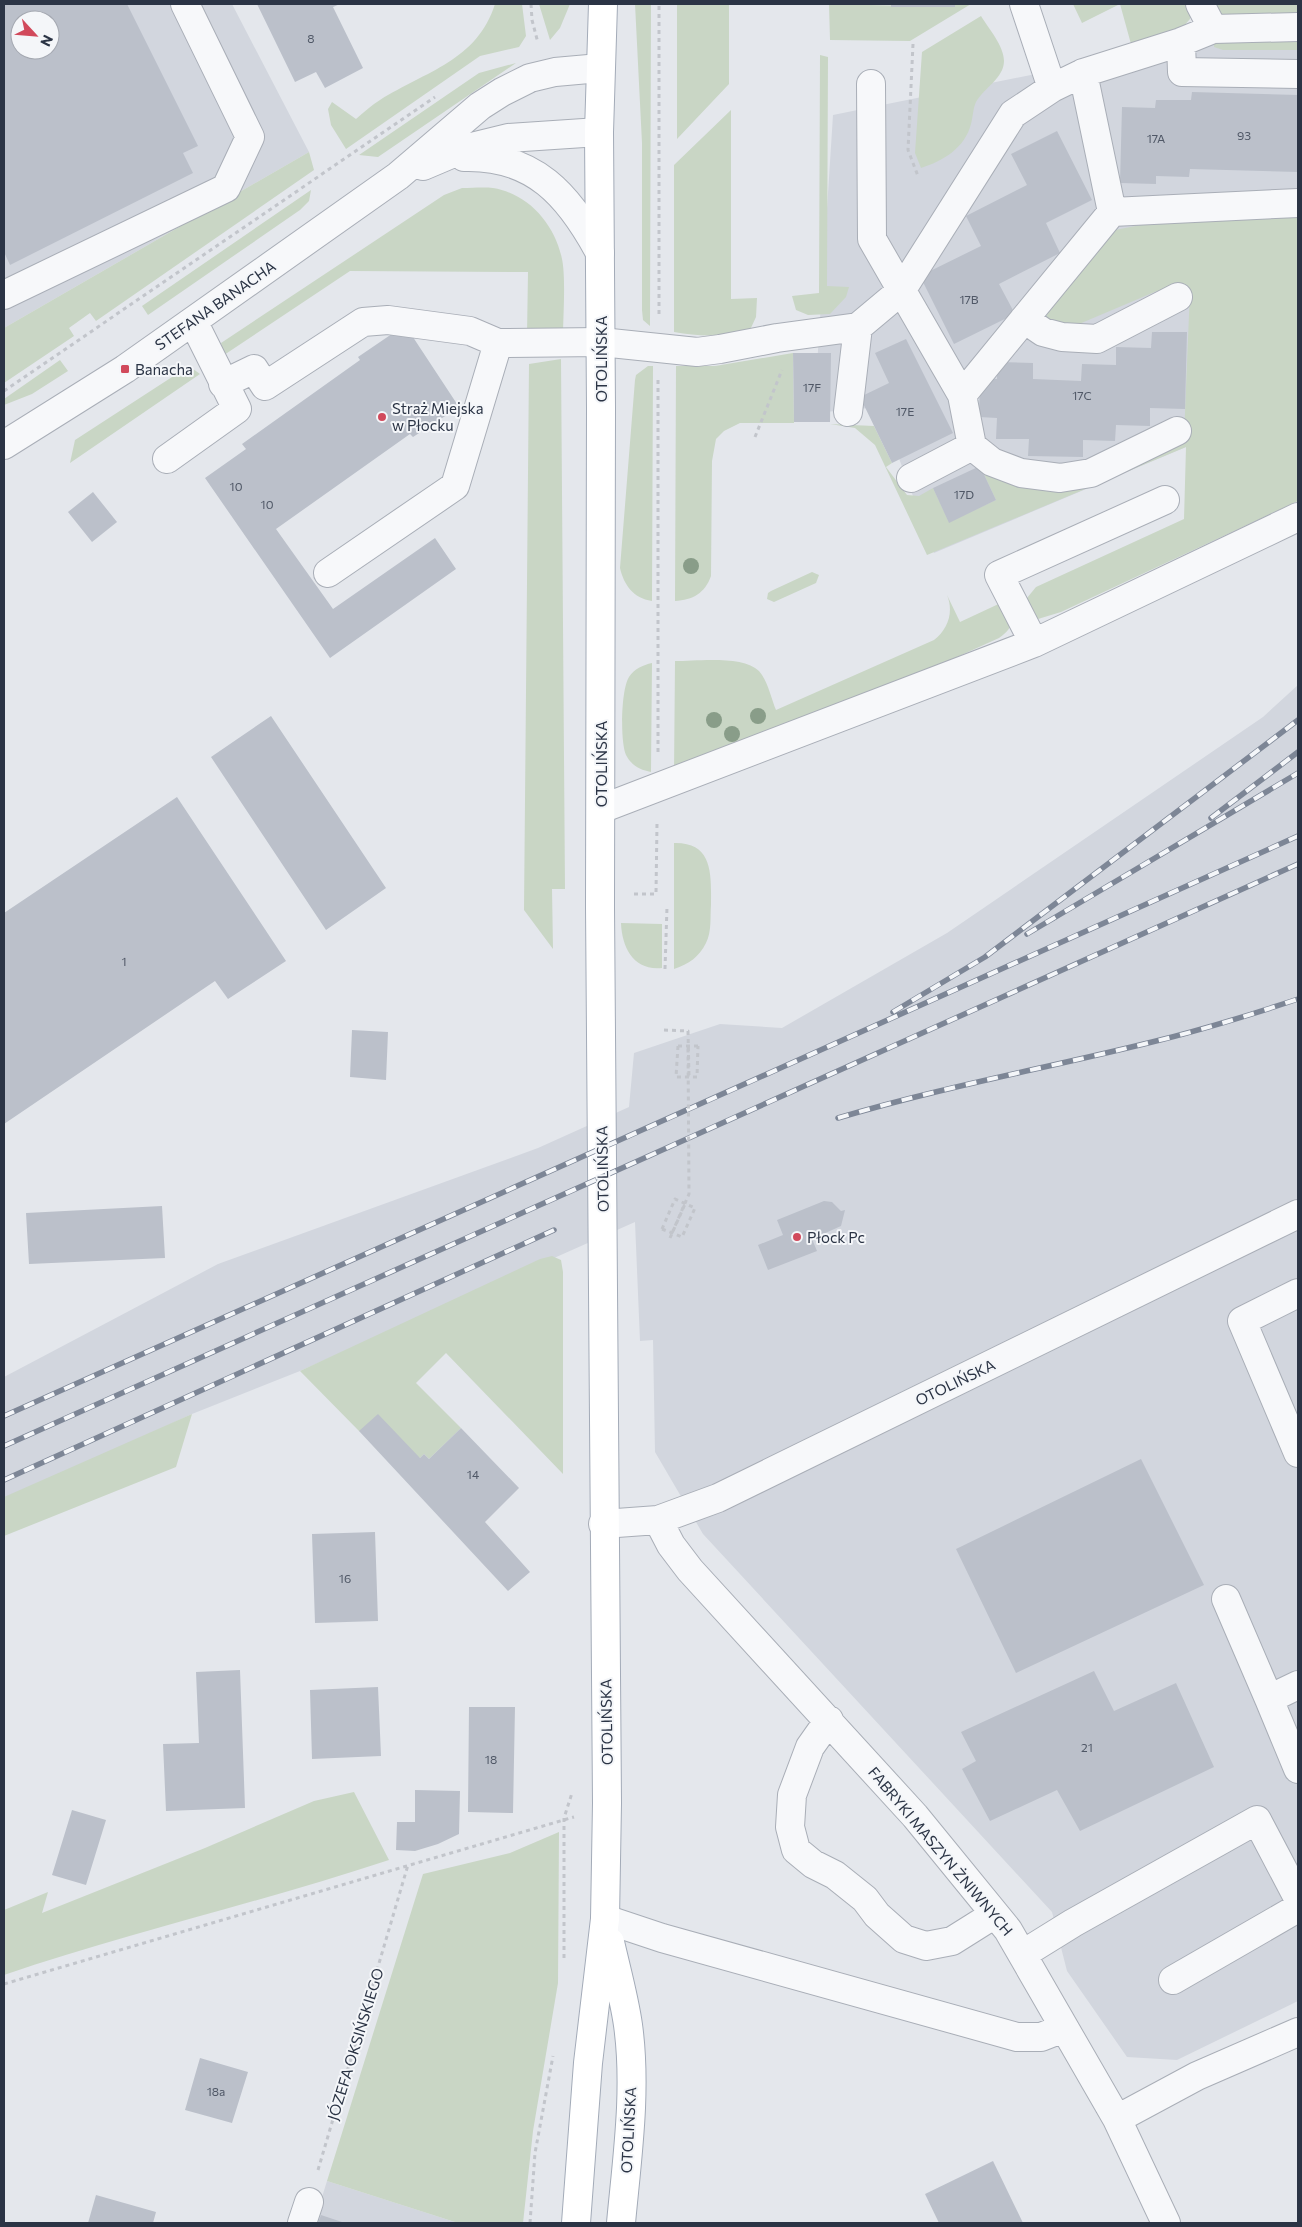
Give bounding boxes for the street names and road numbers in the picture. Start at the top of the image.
street label: STEFANA BANACHA [151,257,279,353]
street label: OTOLIŃSKA [591,316,610,402]
street label: OTOLIŃSKA [591,721,610,807]
street label: OTOLIŃSKA [591,1126,612,1212]
street label: OTOLIŃSKA [912,1354,998,1409]
street label: OTOLIŃSKA [595,1679,616,1765]
street label: FABRYKI MASZYN ŻNIWNYCH [865,1763,1017,1939]
street label: JÓZEFA OKSIŃSKIEGO [322,1965,387,2122]
street label: OTOLIŃSKA [616,2086,639,2174]

